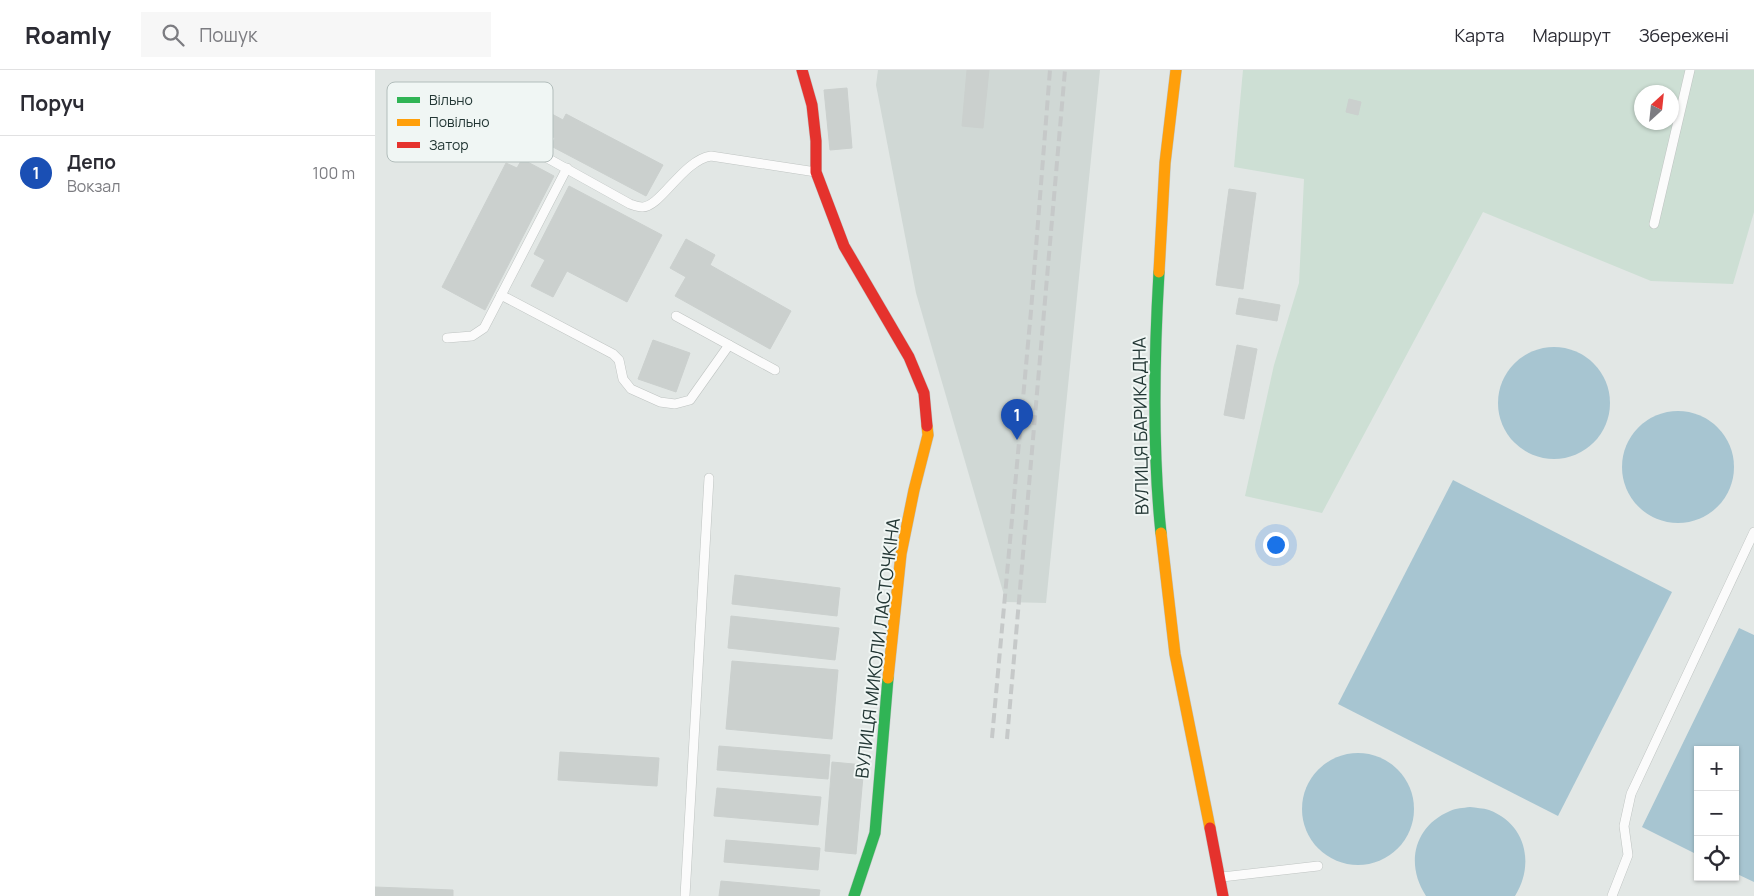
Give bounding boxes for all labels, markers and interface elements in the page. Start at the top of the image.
search box [141,12,491,57]
text: Roamly [25,18,111,51]
icon: search [159,21,187,49]
text: Пошук [199,22,257,48]
text: Карта [1454,23,1504,47]
text: Маршрут [1532,23,1611,47]
text: Збережені [1639,23,1729,47]
legend [387,82,553,162]
north arrow [1634,85,1679,130]
text: Поруч [20,89,85,117]
text: Вільно [429,90,473,109]
text: Повільно [429,112,490,131]
text: Затор [429,135,469,154]
text: Депо [67,149,116,175]
text: 1 [32,162,40,184]
text: 100 m [312,162,355,184]
text: Вокзал [67,175,120,197]
street label: ВУЛИЦЯ БАРИКАДНА [1126,336,1154,515]
pin: 1 [1001,399,1033,440]
street label: ВУЛИЦЯ МИКОЛИ ЛАСТОЧКІНА [849,516,905,780]
your location [1263,532,1289,558]
map controls [1694,746,1739,881]
button: + [1694,746,1739,791]
button: − [1694,791,1739,836]
button: locate [1694,836,1739,881]

